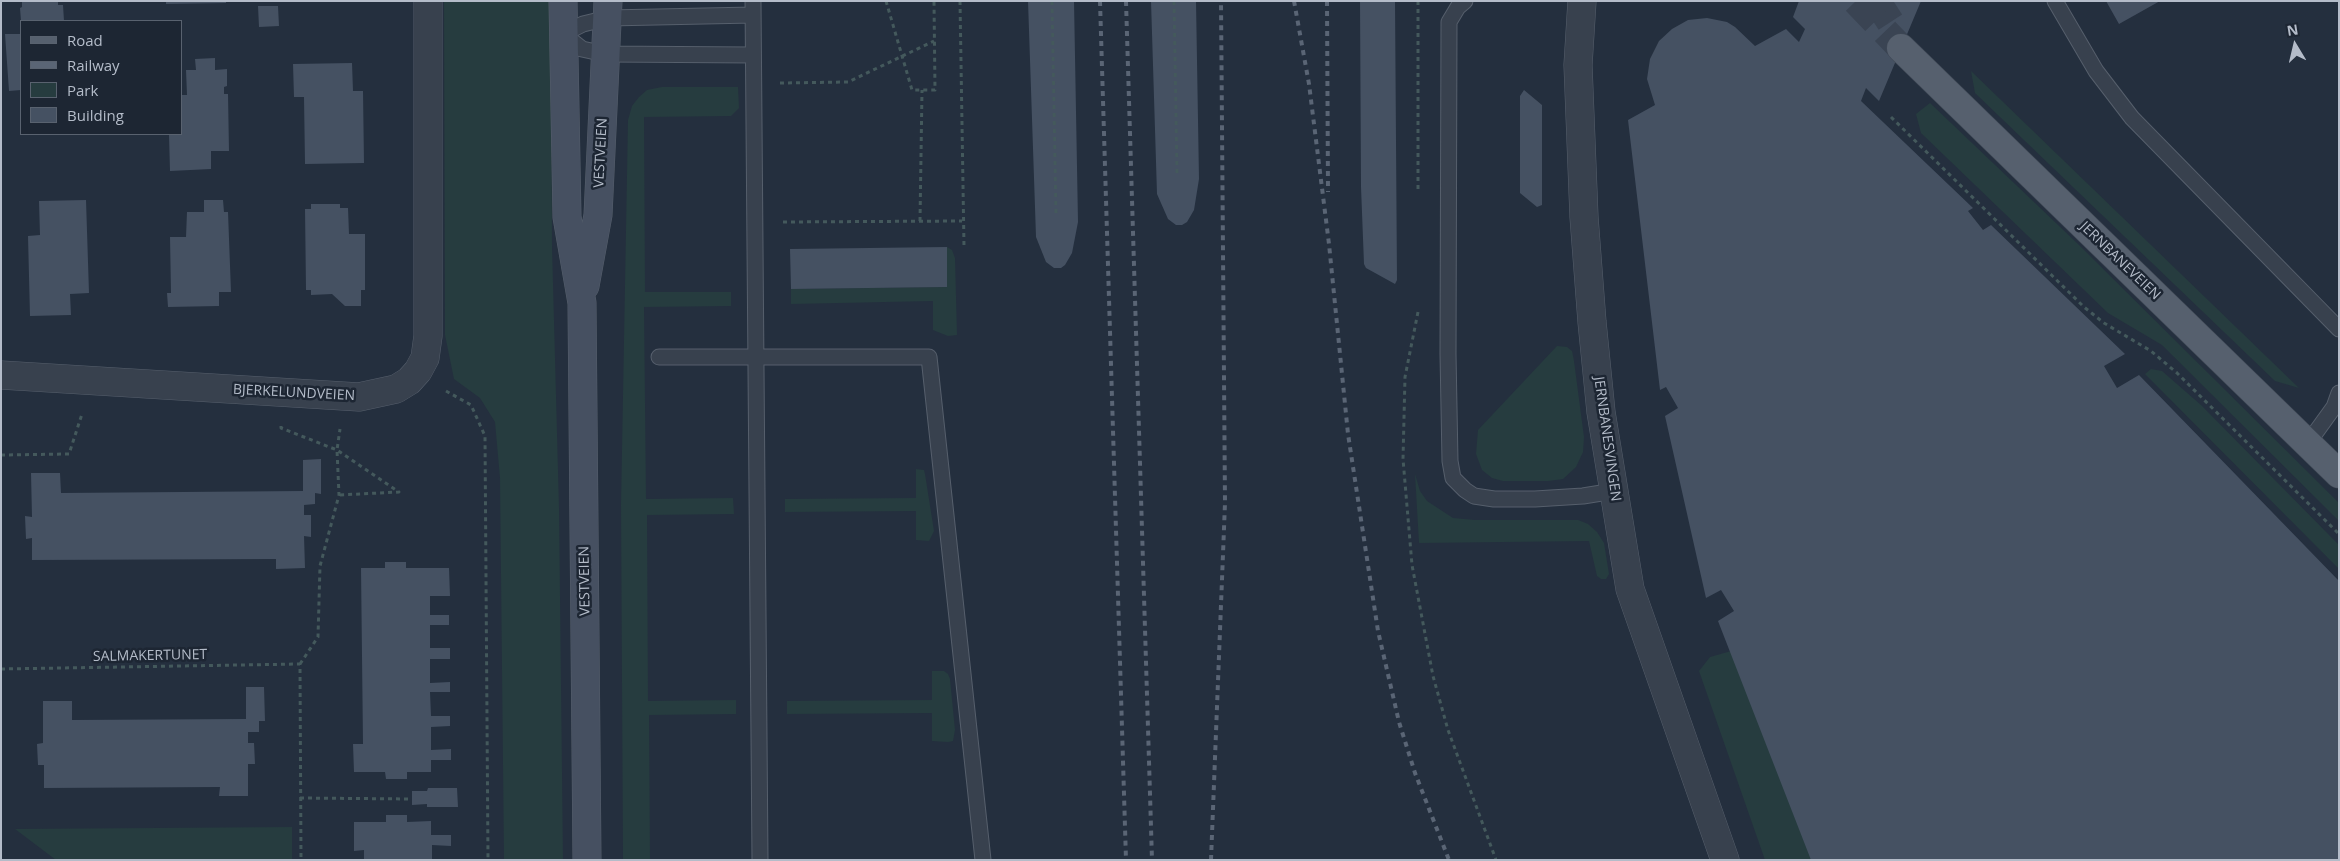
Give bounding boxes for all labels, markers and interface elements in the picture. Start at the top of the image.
text: N [2285,19,2300,40]
legend [20,20,182,135]
north arrow [2270,20,2320,70]
text: Road [67,30,103,50]
text: Railway [67,55,120,75]
text: Park [67,80,98,100]
text: Building [67,105,124,125]
street label: VESTVEIEN [591,118,611,188]
street label: JERNBANEVEIEN [2076,218,2164,304]
street label: JERNBANESVINGEN [1590,375,1624,503]
street label: BJERKELUNDVEIEN [233,381,355,405]
street label: VESTVEIEN [576,546,594,616]
street label: SALMAKERTUNET [93,647,207,665]

